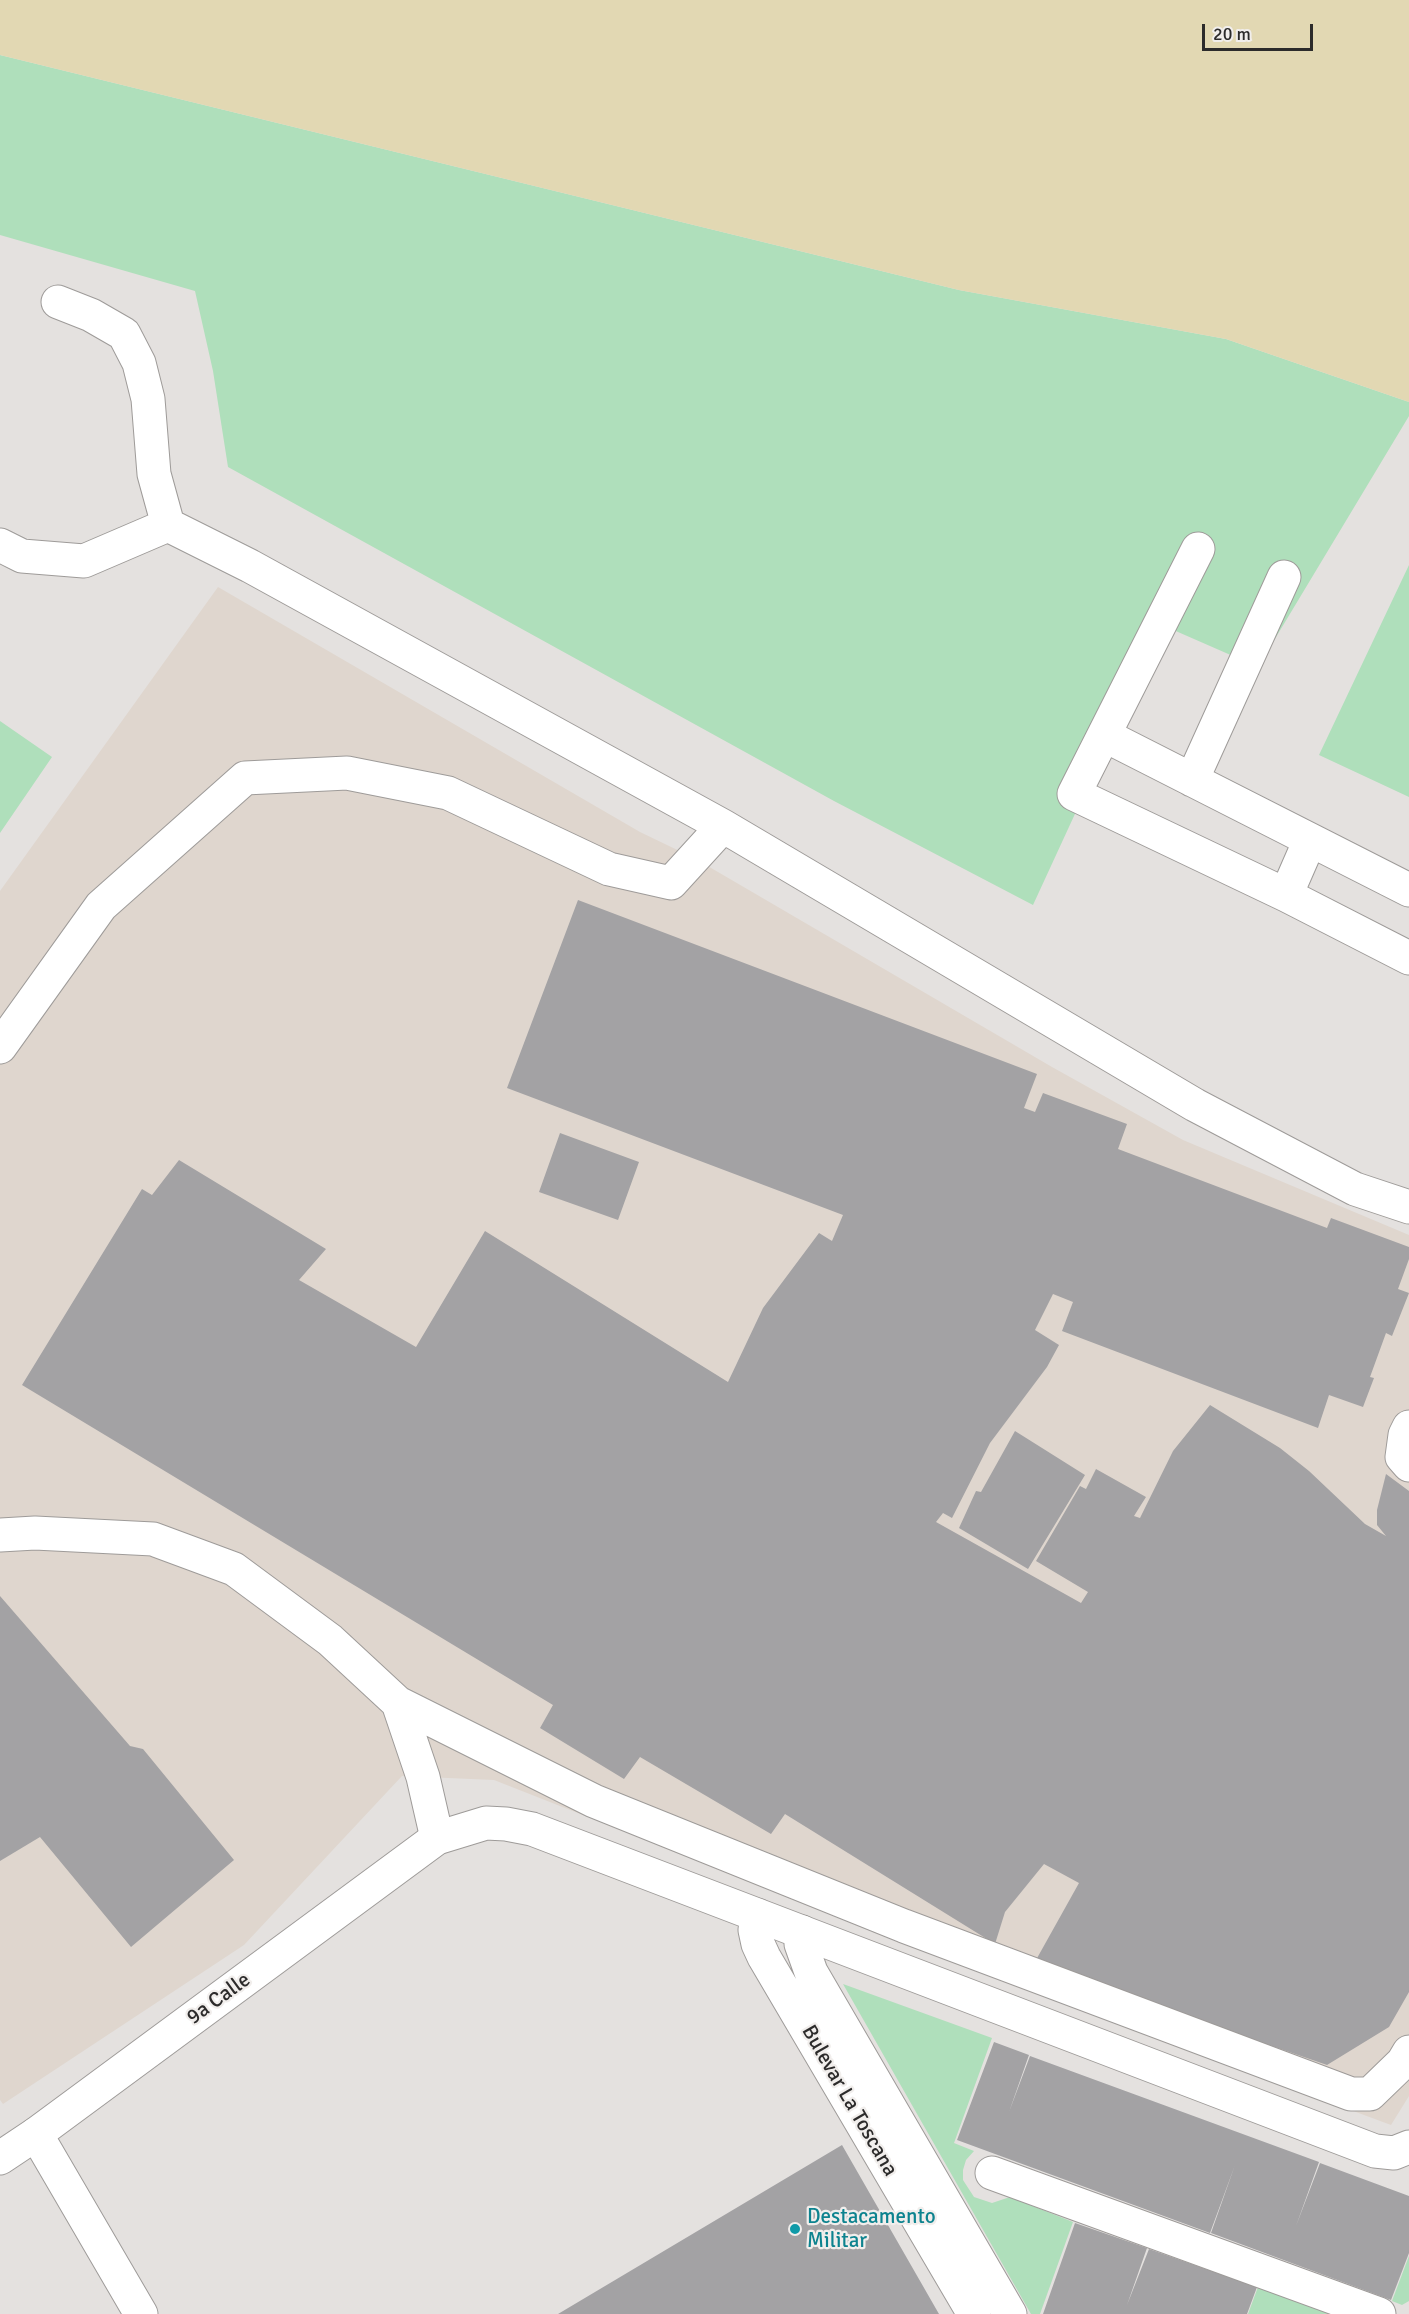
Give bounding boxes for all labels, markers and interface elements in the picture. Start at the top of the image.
scale bar [1205,12,1316,50]
text: 20 m [1213,23,1251,45]
street label: 9a Calle [182,1968,256,2030]
street label: Bulevar La Toscana [796,2021,902,2181]
place label: Destacamento Militar [807,2204,936,2254]
marker: Destacamento Militar [788,2222,802,2236]

